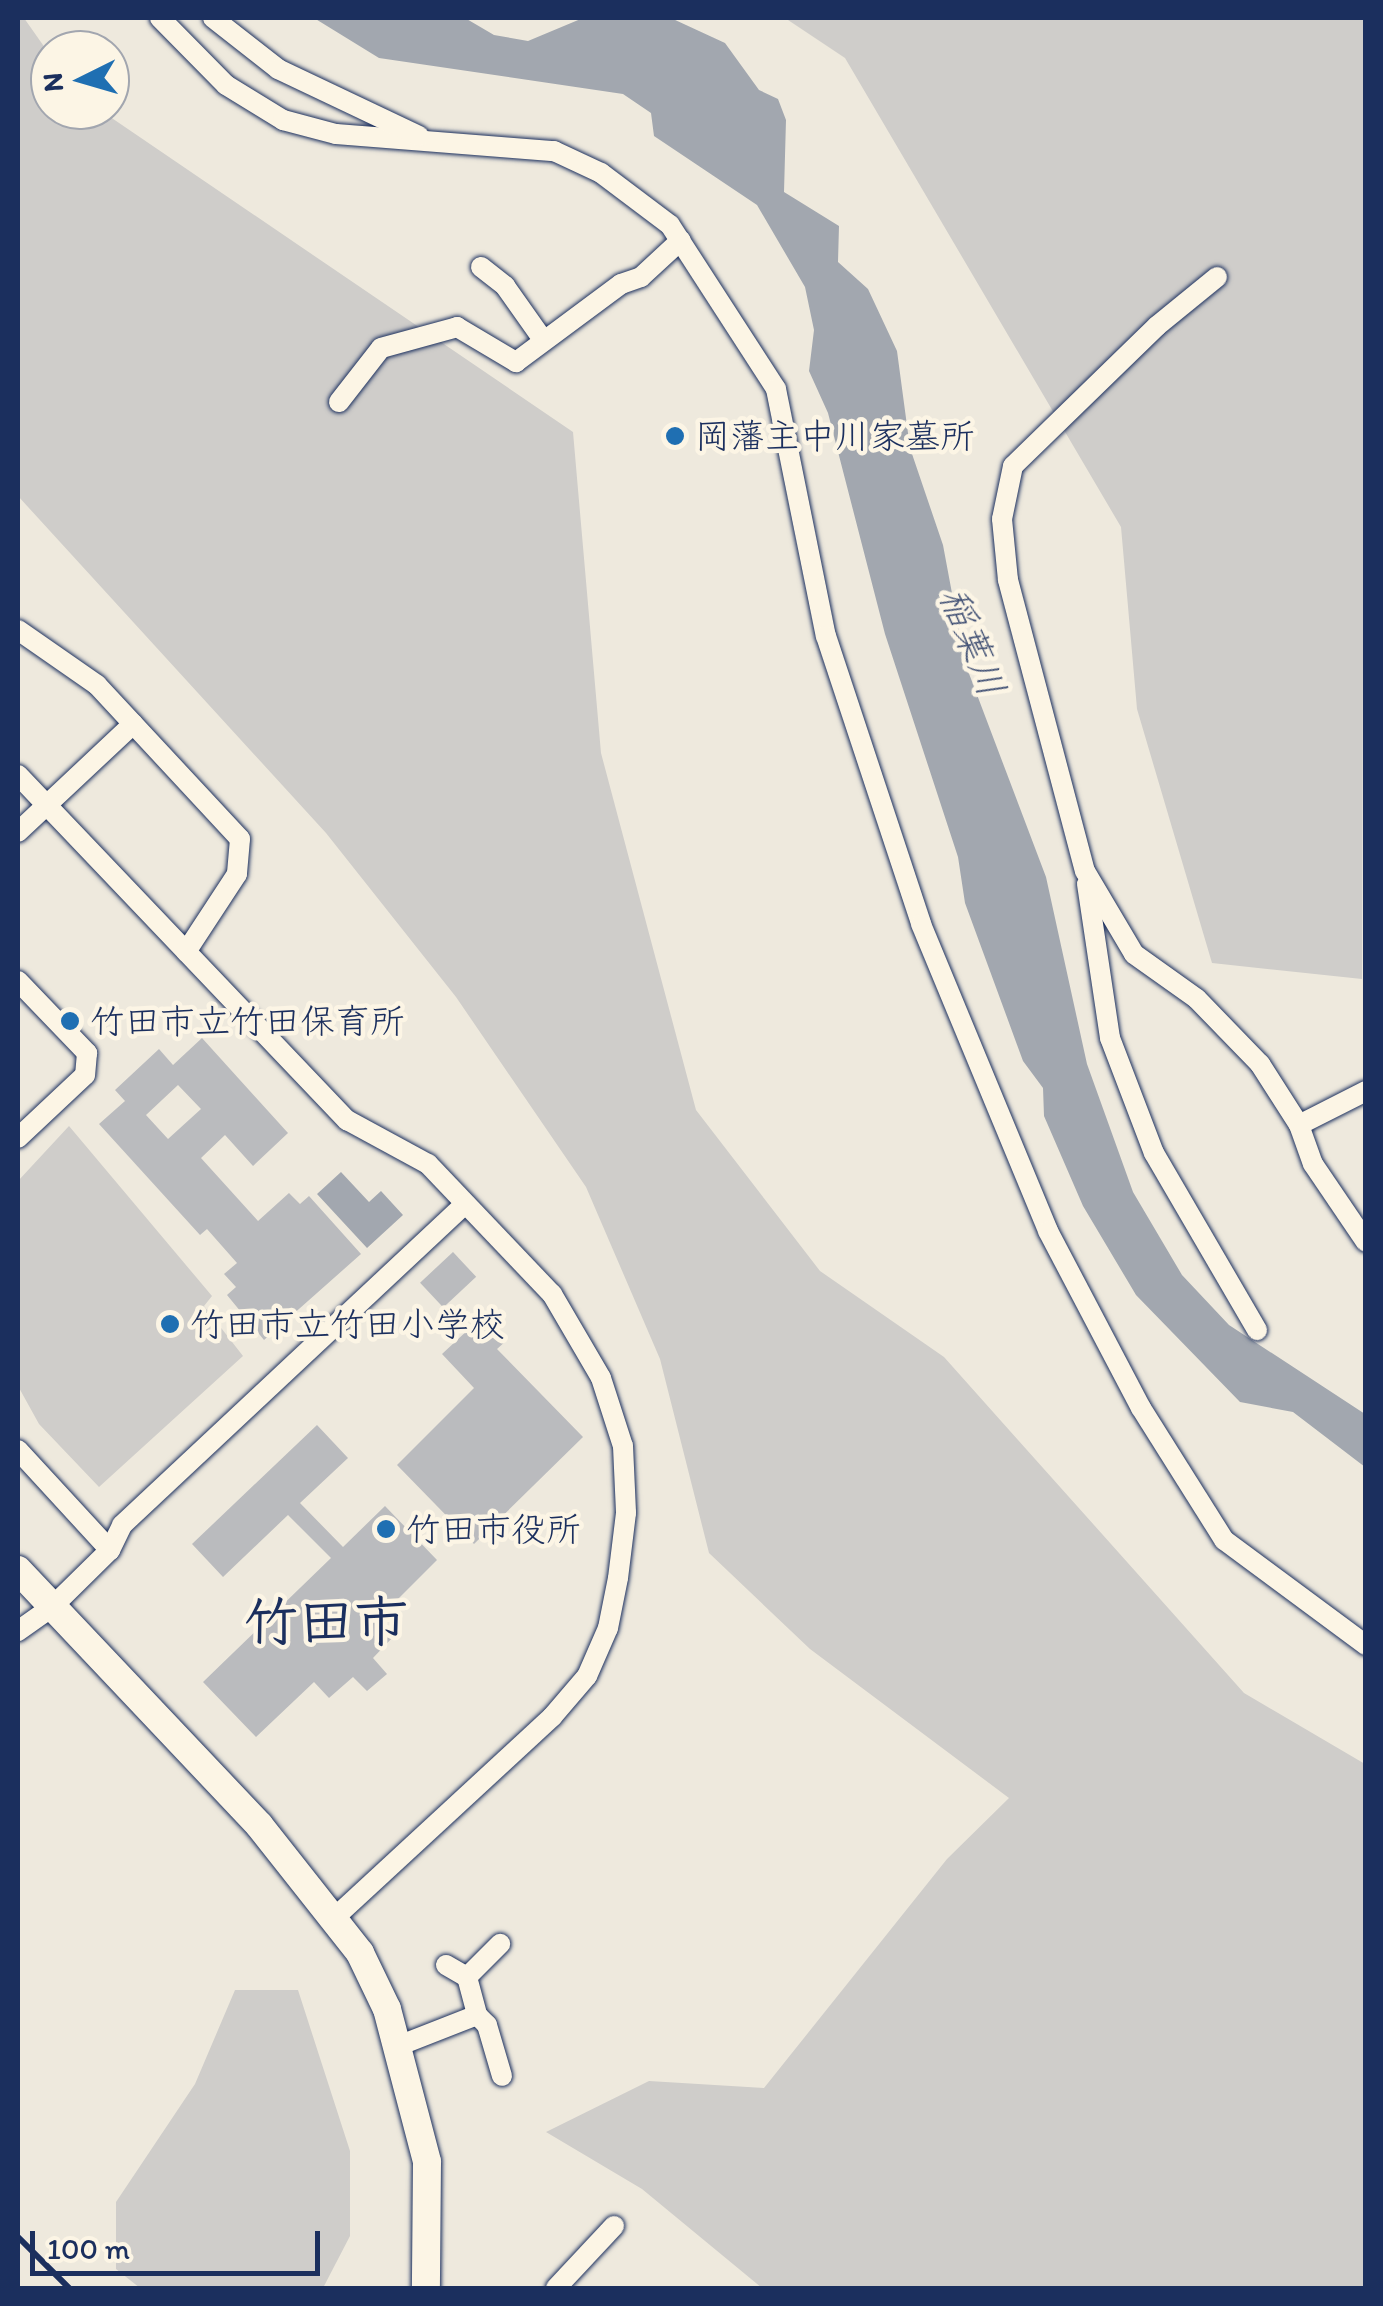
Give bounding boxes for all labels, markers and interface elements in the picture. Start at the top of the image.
north arrow [30,30,130,130]
text: N [34,72,70,93]
place label: 岡藩主中川家墓所 [695,415,975,457]
marker: 岡藩主中川家墓所 [664,425,686,447]
water label: 稲葉川 [930,581,1014,703]
place label: 竹田市立竹田保育所 [90,1000,405,1042]
marker: 竹田市立竹田保育所 [59,1010,81,1032]
place label: 竹田市立竹田小学校 [190,1303,505,1345]
marker: 竹田市立竹田小学校 [159,1313,181,1335]
place label: 竹田市役所 [406,1508,581,1550]
marker: 竹田市役所 [375,1518,397,1540]
district label: 竹田市 [244,1589,408,1655]
scale bar [35,2211,325,2273]
text: 100 m [47,2230,130,2267]

